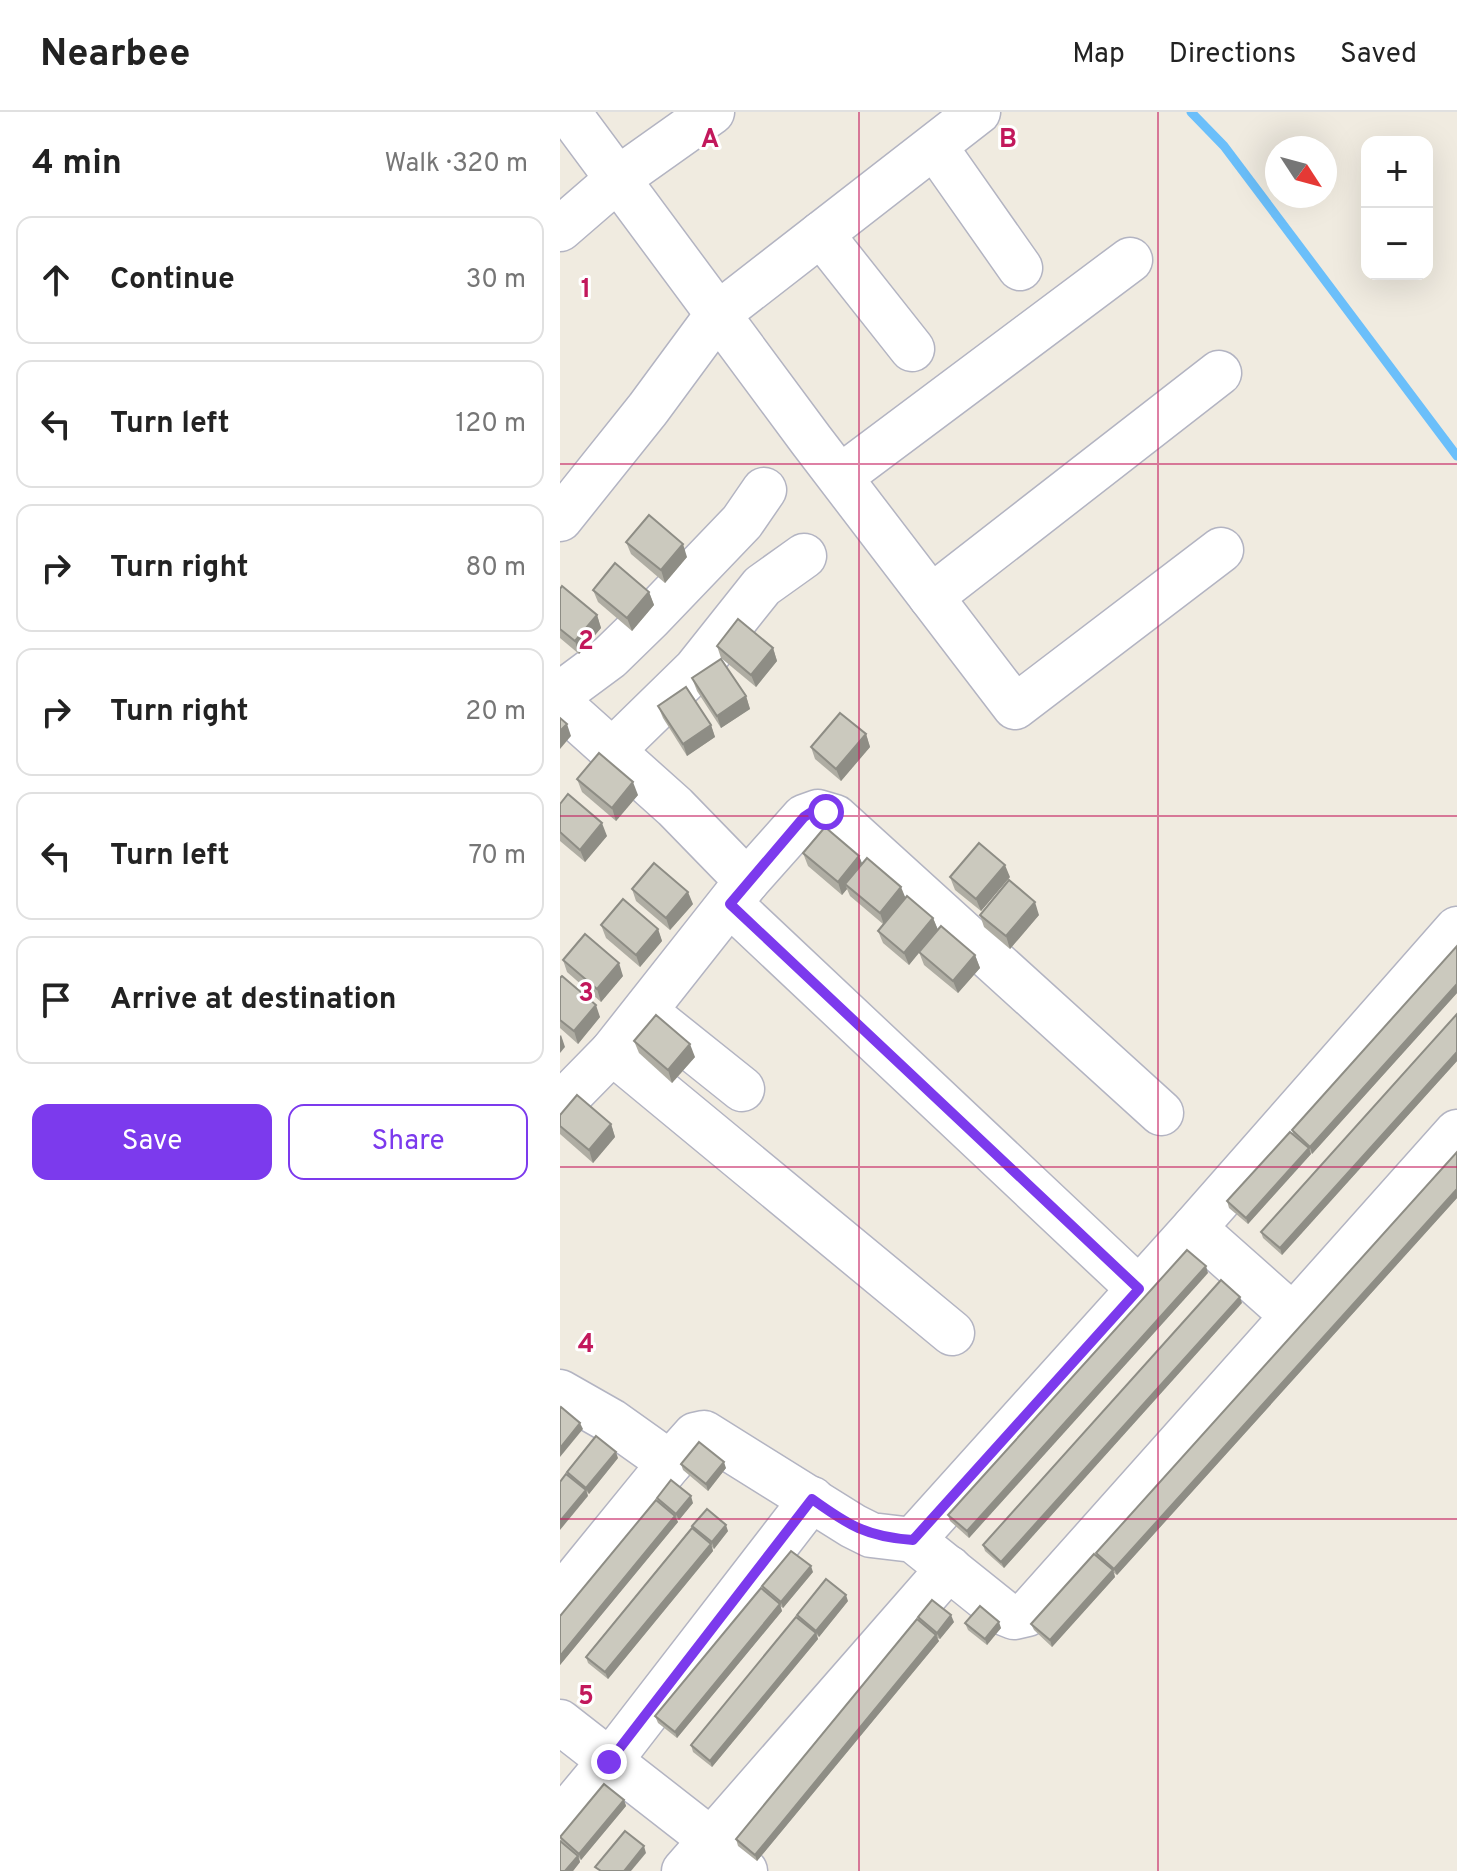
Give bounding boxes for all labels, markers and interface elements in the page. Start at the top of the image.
text: Nearbee [40,31,190,80]
text: Map [1072,37,1125,73]
text: Directions [1169,37,1296,73]
text: Saved [1340,37,1417,73]
text: A [701,124,719,157]
text: B [999,124,1017,157]
north arrow [1265,136,1337,208]
map controls [1361,136,1433,280]
button: + [1361,136,1433,208]
text: 4 min [32,143,122,186]
text: Walk · 320 m [384,148,528,181]
button: − [1361,208,1433,280]
icon: ahead [34,258,78,302]
text: Continue [110,262,235,299]
text: 30 m [466,264,526,297]
text: 1 [581,274,591,307]
icon: left [34,402,78,446]
text: Turn left [110,406,230,443]
text: 120 m [456,408,526,441]
icon: right [34,546,78,590]
text: Turn right [110,550,248,587]
text: 80 m [466,552,526,585]
text: 2 [578,626,594,659]
icon: right [34,690,78,734]
text: Turn right [110,694,248,731]
text: 20 m [465,696,526,729]
route start [808,794,844,830]
icon: left [34,834,78,878]
text: Turn left [110,838,230,875]
text: 70 m [468,840,526,873]
icon: arrive [34,978,78,1022]
text: 3 [578,978,594,1011]
text: Arrive at destination [110,982,396,1019]
button: Save [32,1104,272,1180]
button: Share [288,1104,528,1180]
text: 4 [578,1329,594,1362]
text: 5 [578,1681,594,1714]
route end [591,1744,627,1780]

